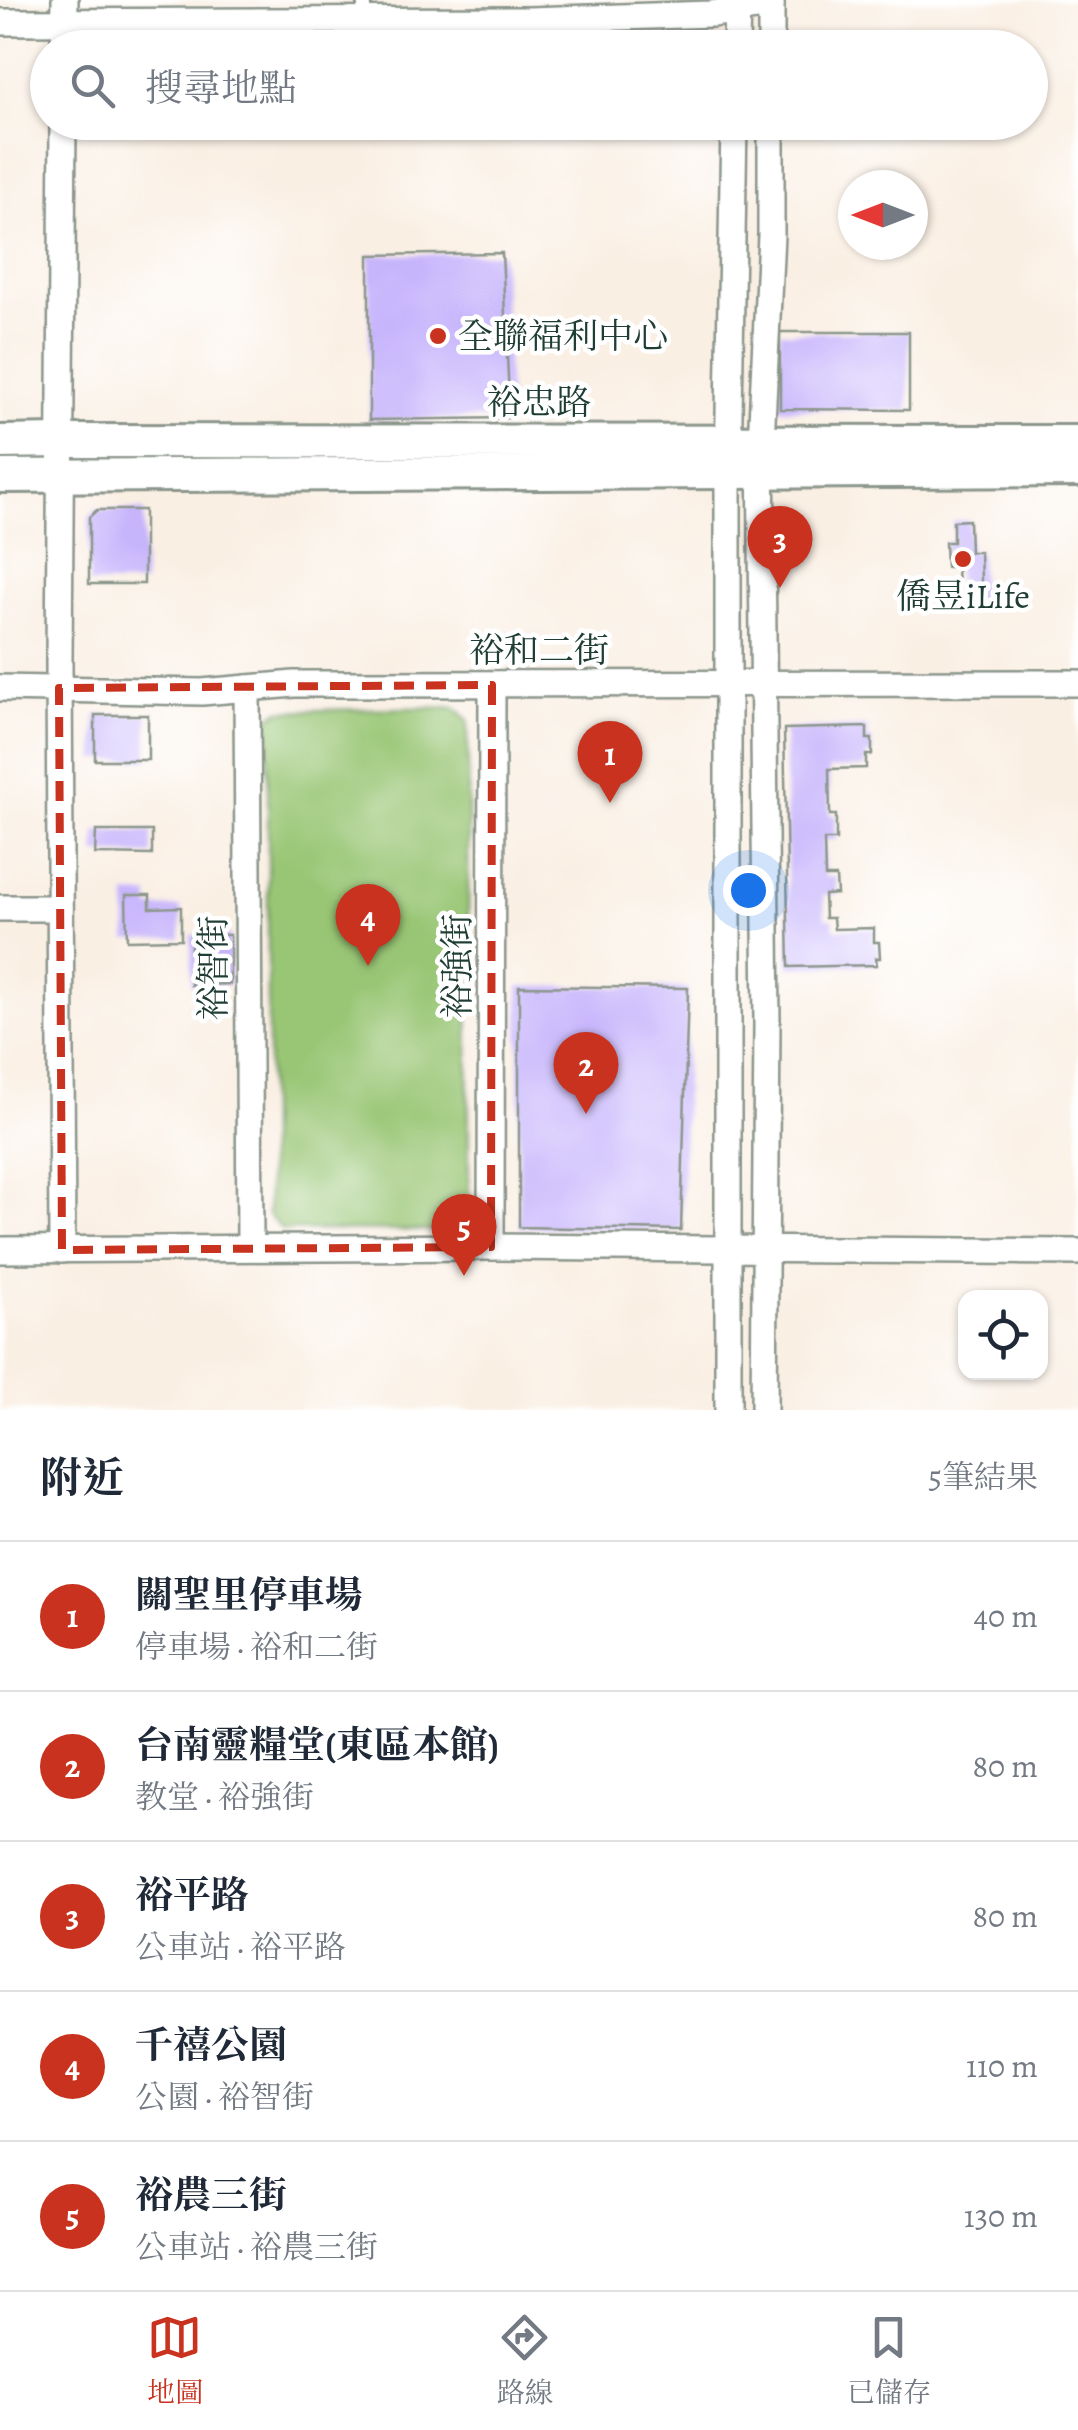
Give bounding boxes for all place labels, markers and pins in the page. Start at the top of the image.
place label: 全聯福利中心 [458,312,668,360]
marker: 全聯福利中心 [427,325,449,347]
pin: 3 [748,506,812,588]
marker: 僑昱iLife [952,548,974,570]
place label: 僑昱iLife [896,572,1030,620]
pin: 1 [578,720,642,803]
pin: 4 [336,884,400,966]
pin: 2 [554,1032,618,1114]
pin: 5 [432,1194,496,1276]

